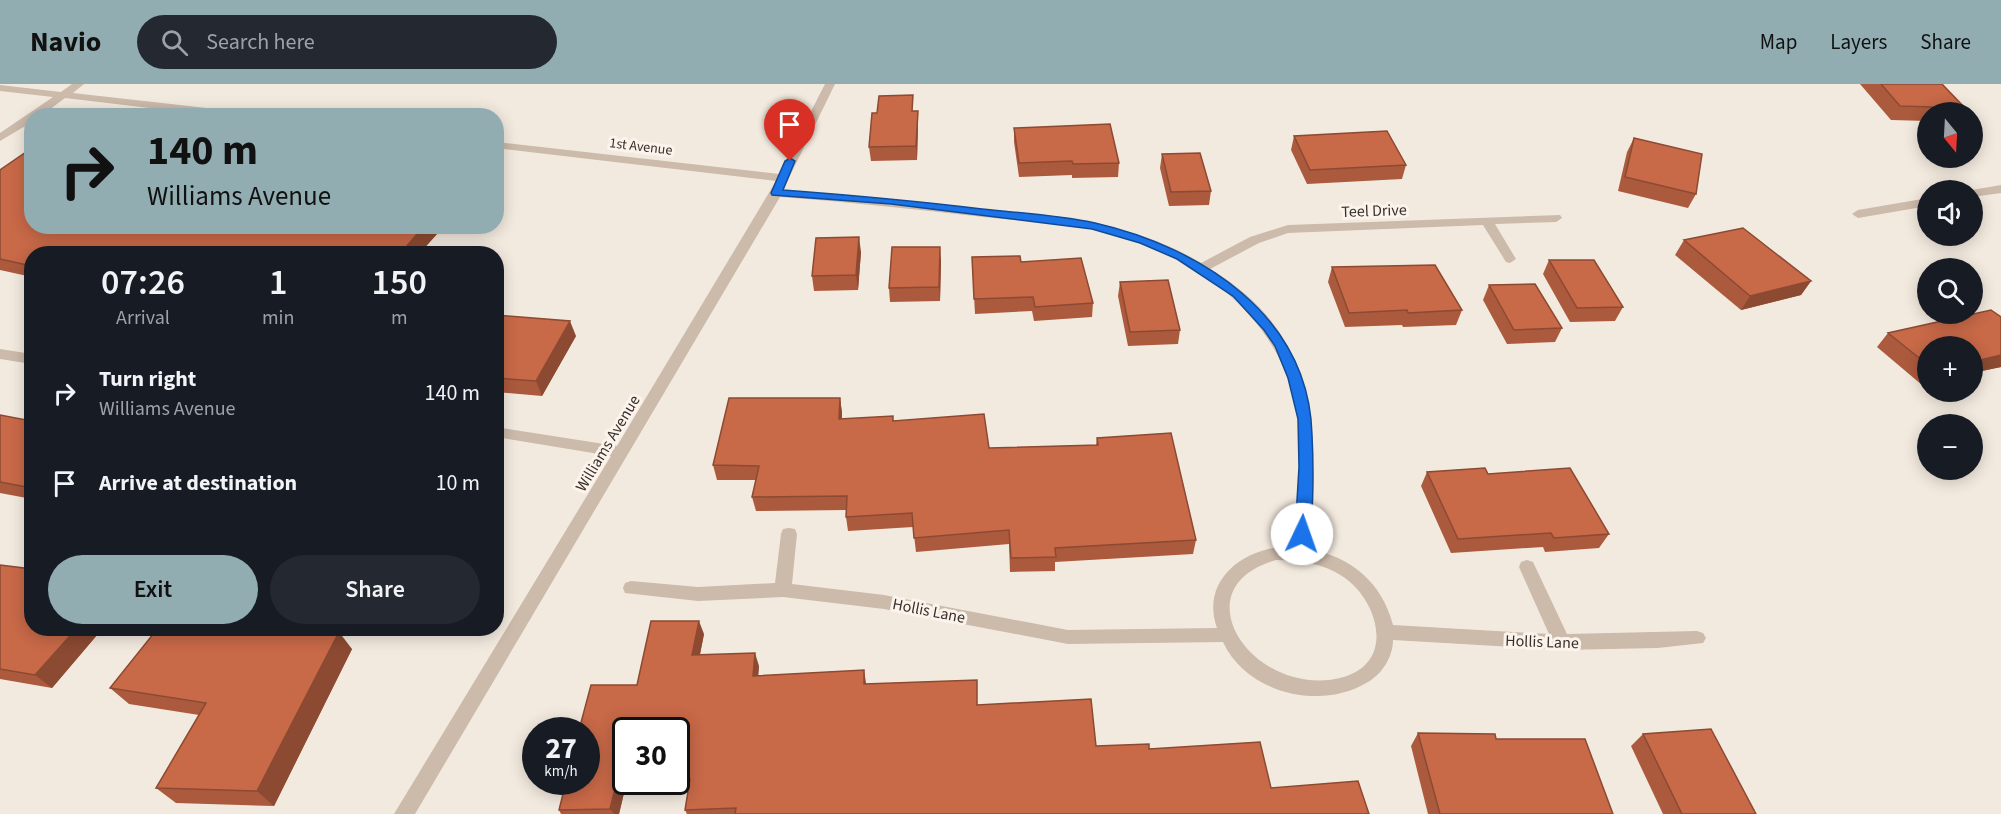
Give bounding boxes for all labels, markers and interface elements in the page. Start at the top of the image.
search box [137,15,557,69]
text: Navio [30,22,101,62]
icon: search [158,26,191,59]
text: Search here [206,26,315,58]
text: Map [1760,27,1797,57]
text: Layers [1830,27,1887,57]
text: Share [1920,27,1971,57]
pin [764,99,815,161]
north arrow [1917,102,1983,168]
map controls [1917,102,1983,480]
icon: arrive [773,108,806,141]
text: 140 m [147,121,258,181]
icon: right [48,132,126,210]
street label: 1st Avenue [608,133,674,161]
text: Williams Avenue [147,177,331,216]
button: sound [1917,180,1983,246]
street label: Teel Drive [1341,199,1407,223]
text: 07:26 [101,257,185,308]
text: 1 [269,257,287,308]
text: 150 [371,257,427,308]
button: search [1917,258,1983,324]
text: Arrival [116,304,170,332]
text: min [262,304,294,332]
text: m [391,304,407,332]
button: + [1917,336,1983,402]
text: Turn right [99,363,196,395]
icon: right [48,377,81,410]
text: 140 m [425,377,480,409]
street label: Williams Avenue [570,391,645,496]
text: Williams Avenue [99,395,235,423]
button: − [1917,414,1983,480]
icon: arrive [48,467,81,500]
text: Arrive at destination [99,467,297,499]
text: 10 m [435,467,480,499]
position arrow [1270,502,1334,566]
button: Exit [48,555,258,624]
button: Share [270,555,480,624]
street label: Hollis Lane [891,593,967,629]
street label: Hollis Lane [1505,630,1579,654]
speed limit sign: 30 [612,717,690,795]
text: 27 [545,727,577,770]
text: km/h [544,761,578,782]

